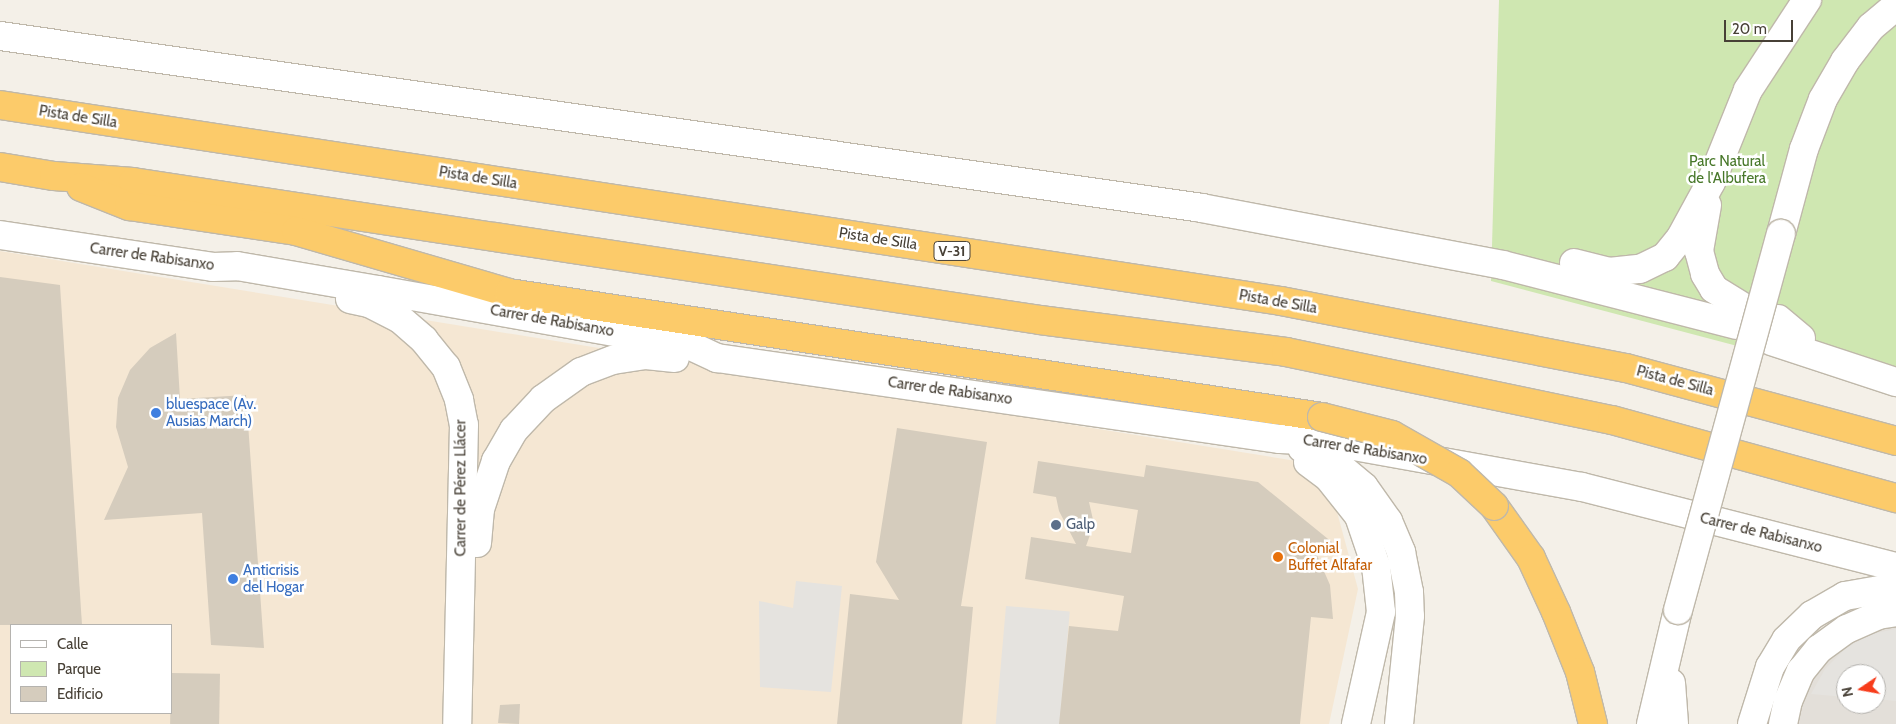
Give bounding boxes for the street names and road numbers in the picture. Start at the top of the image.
street label: Pista de Silla [38,102,118,132]
street label: Pista de Silla [438,163,518,193]
street label: Pista de Silla [838,224,918,254]
street label: Carrer de Rabisanxo [89,239,215,275]
road number: V-31 [933,240,971,262]
street label: Pista de Silla [1238,286,1318,318]
street label: Carrer de Rabisanxo [489,301,615,341]
street label: Pista de Silla [1635,362,1715,400]
street label: Carrer de Rabisanxo [887,373,1013,409]
street label: Carrer de Pérez Llácer [452,419,470,557]
street label: Carrer de Rabisanxo [1302,431,1428,469]
street label: Carrer de Rabisanxo [1698,509,1824,557]

